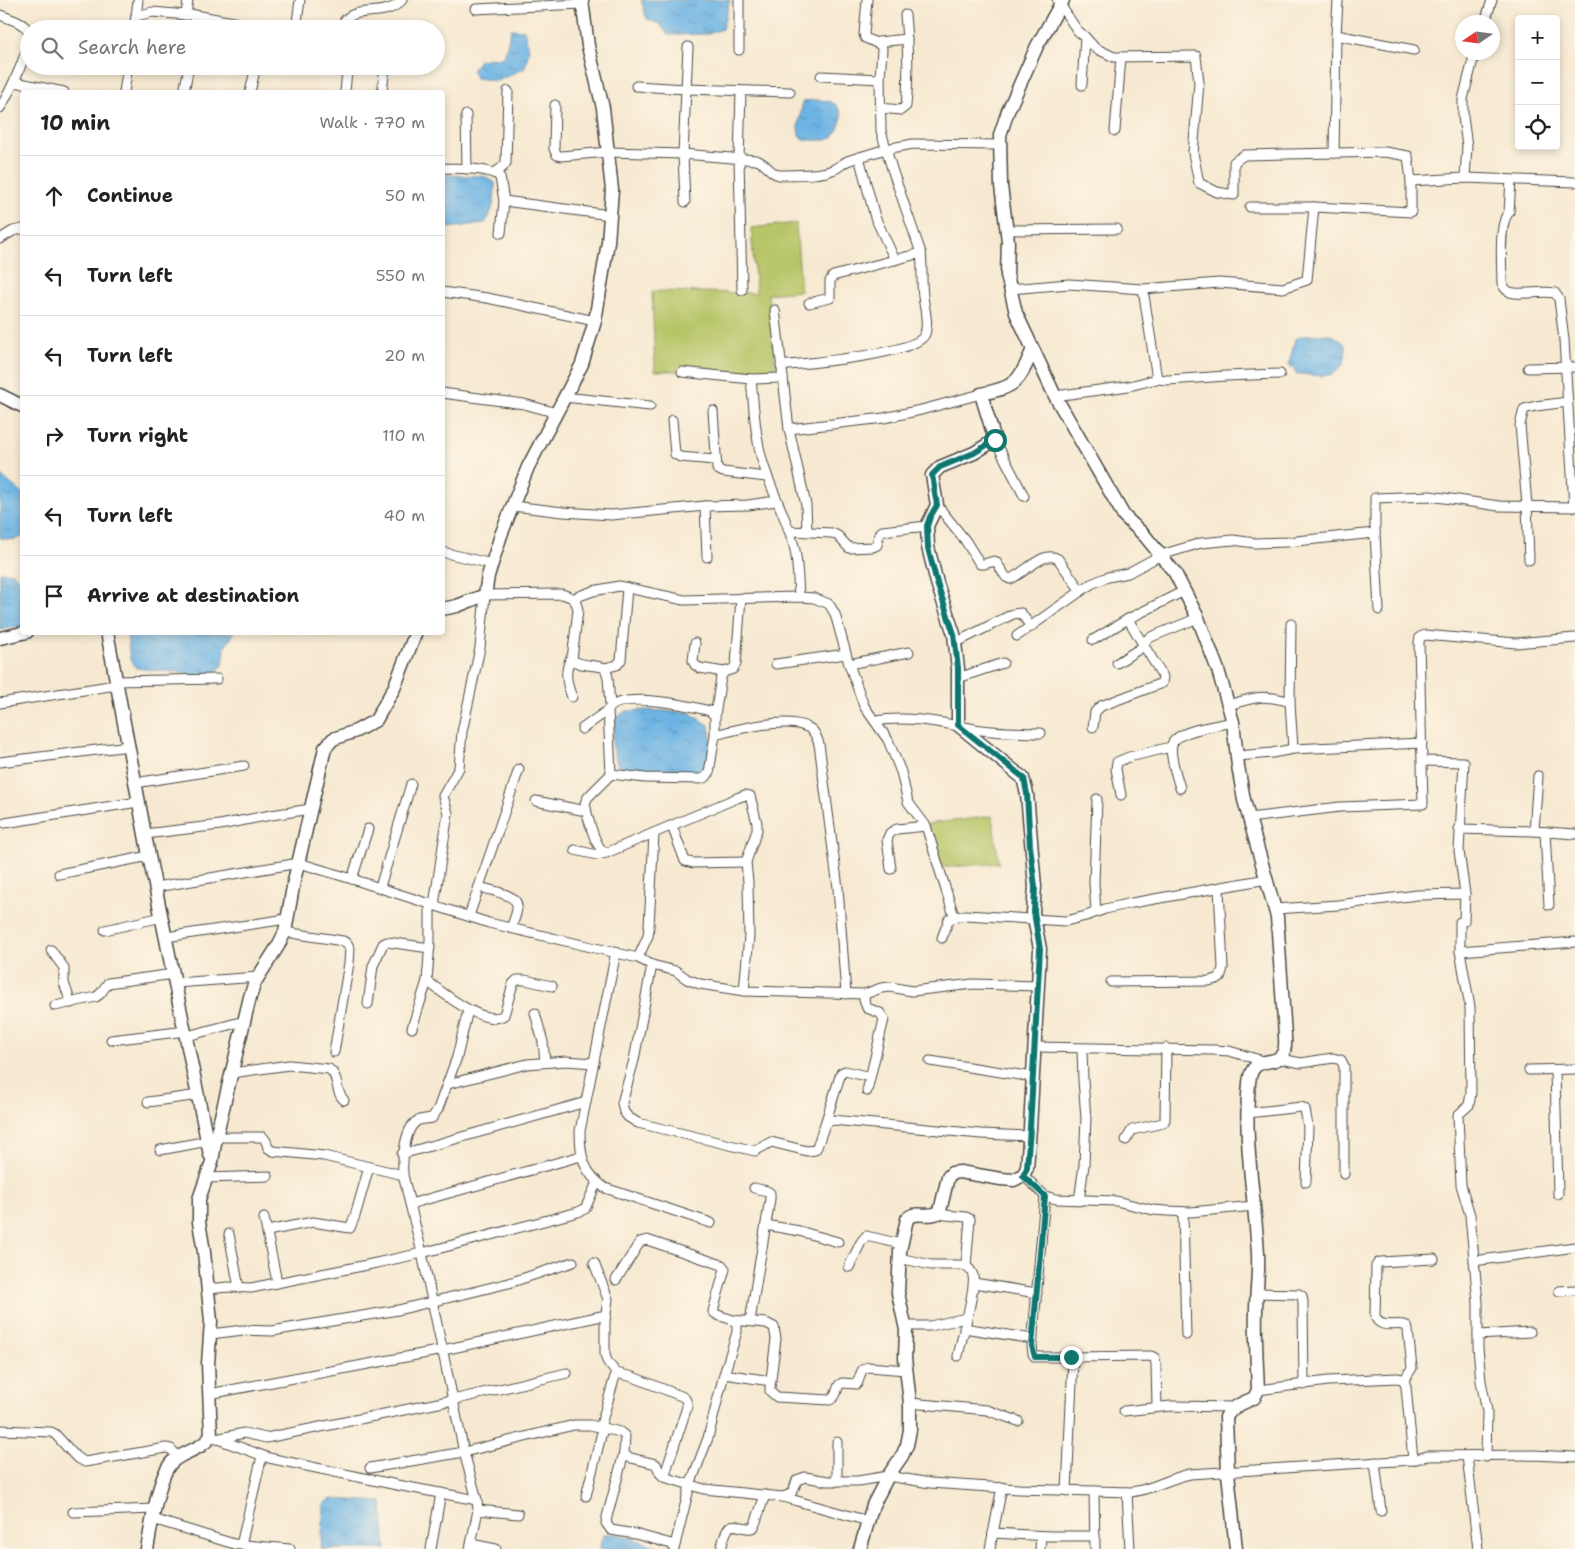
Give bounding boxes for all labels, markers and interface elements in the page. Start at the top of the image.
north arrow [1455,15,1500,60]
map controls [1515,15,1560,150]
button: + [1515,15,1560,60]
search box [20,20,445,75]
icon: search [38,34,66,62]
text: Search here [78,35,187,60]
button: − [1515,60,1560,105]
button: locate [1515,105,1560,150]
text: 10 min [40,109,110,137]
text: Walk · 770 m [319,112,425,133]
icon: ahead [40,182,68,210]
text: Continue [87,183,173,208]
text: 50 m [385,185,425,206]
icon: left [40,262,68,290]
text: Turn left [87,263,173,288]
text: 550 m [376,265,425,286]
icon: left [40,342,68,370]
text: Turn left [87,343,173,368]
text: 20 m [384,345,425,366]
icon: right [40,422,68,450]
text: Turn right [87,423,188,448]
text: 110 m [382,425,425,446]
route start [984,429,1007,452]
icon: left [40,502,68,530]
text: Turn left [87,503,173,528]
text: 40 m [383,505,425,526]
icon: arrive [40,582,68,610]
text: Arrive at destination [87,583,299,608]
route end [1060,1346,1083,1369]

